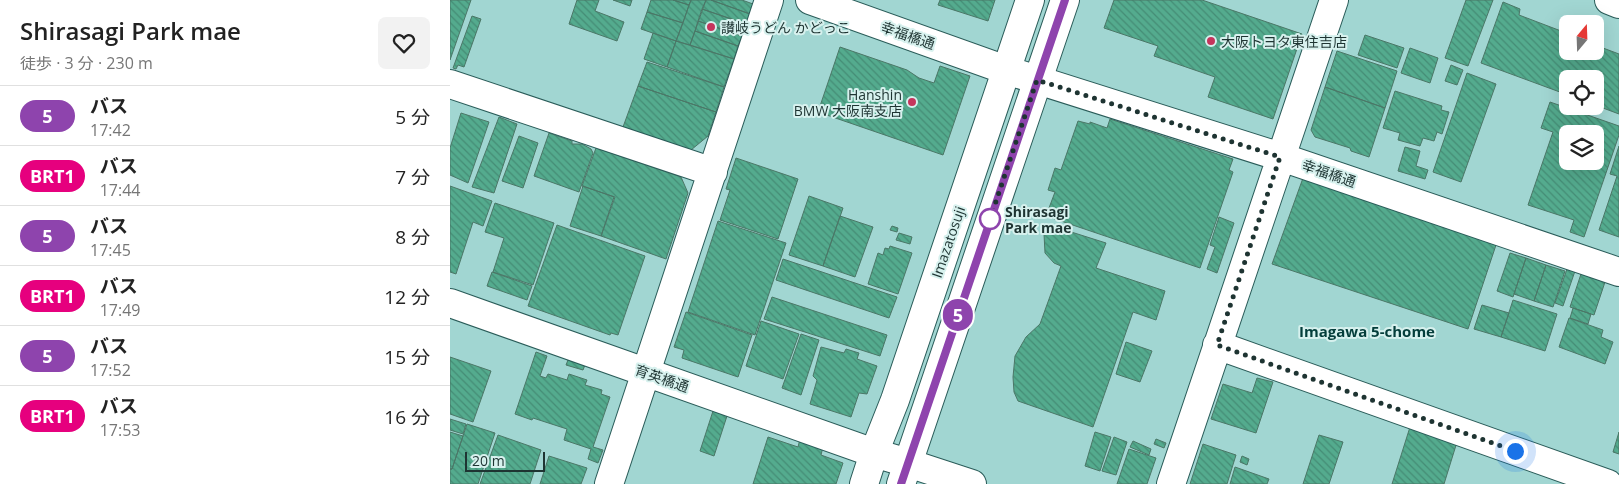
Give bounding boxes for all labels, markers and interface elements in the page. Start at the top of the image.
text: Shirasagi Park mae [20,14,241,47]
north arrow [1559,15,1604,60]
map controls [1559,15,1604,170]
button: heart [378,17,430,69]
street label: 幸福橋通 [878,17,938,53]
place label: 讃岐うどん かどっこ [721,18,851,37]
marker: 讃岐うどん かどっこ [705,21,717,33]
place label: 大阪トヨタ東住吉店 [1221,32,1347,51]
marker: 大阪トヨタ東住吉店 [1205,35,1217,47]
text: 徒歩 · 3 分 · 230 m [20,52,153,74]
button: locate [1559,70,1604,115]
place label: Hanshin BMW 大阪南支店 [794,85,902,120]
text: バス [90,93,128,119]
marker: Hanshin BMW 大阪南支店 [906,96,918,108]
text: 5 [42,104,53,128]
text: 5 分 [395,104,430,130]
text: 17:42 [90,119,131,141]
button: layers [1559,125,1604,170]
text: バス [100,153,138,179]
street label: 幸福橋通 [1299,155,1359,191]
text: BRT1 [30,164,75,188]
text: 7 分 [395,164,430,190]
text: 17:44 [100,179,141,201]
place label: Shirasagi Park mae [1005,202,1071,237]
street label: Imazatosuji [927,204,969,280]
marker: Shirasagi Park mae [979,208,1001,230]
text: バス [90,213,128,239]
text: 5 [42,224,53,248]
text: 8 分 [395,224,430,250]
text: 17:45 [90,239,131,261]
text: バス [100,273,138,299]
text: BRT1 [30,284,75,308]
text: 12 分 [384,284,430,310]
text: 17:49 [100,299,141,321]
line badge: 5 [942,299,974,331]
text: 5 [953,303,963,327]
district label: Imagawa 5-chome [1299,321,1435,341]
text: バス [90,333,128,359]
text: 5 [42,344,53,368]
text: 15 分 [384,344,430,370]
text: 17:52 [90,359,131,381]
street label: 育英橋通 [632,360,692,396]
text: バス [100,393,138,419]
text: BRT1 [30,404,75,428]
text: 16 分 [384,404,430,430]
text: 17:53 [100,419,141,441]
your location [1503,439,1528,464]
scale bar [465,449,545,472]
text: 20 m [472,451,505,470]

